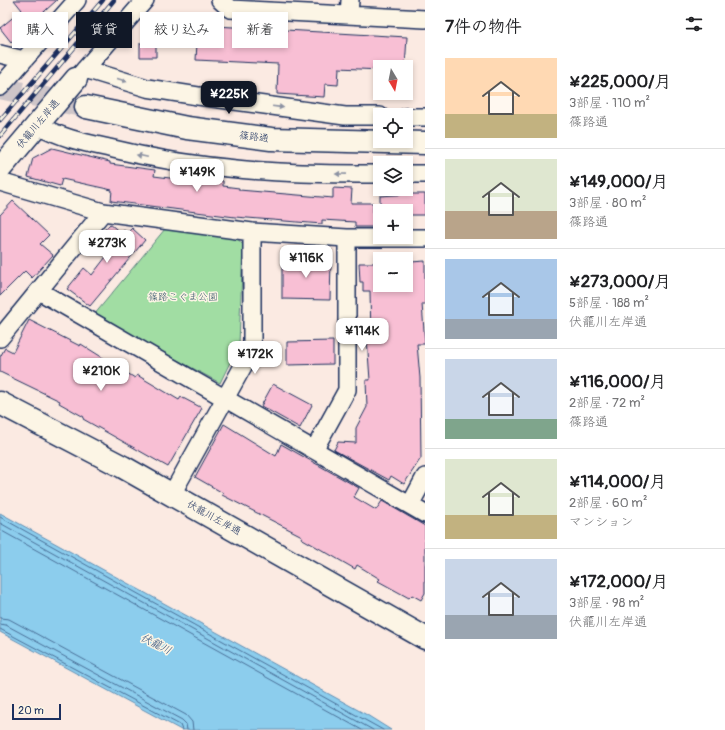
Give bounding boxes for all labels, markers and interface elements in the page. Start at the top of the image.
chip: 購入 [12,12,68,48]
chip: 賃貸 [76,12,132,48]
chip: 絞り込み [140,12,224,48]
chip: 新着 [232,12,288,48]
icon: filters [683,13,705,35]
text: 7件の物件 [445,16,522,37]
north arrow [373,60,413,100]
map controls [373,60,413,292]
text: ¥225,000/月 [569,71,671,92]
icon: home [477,74,525,122]
one-way arrow [117,77,129,83]
pin: ¥225K [201,81,257,115]
text: ¥225K [210,86,248,102]
text: 3部屋 · 110 m² [569,95,650,111]
street label: 伏籠川左岸通 [14,97,62,151]
one-way arrow [272,104,284,110]
button: locate [373,108,413,148]
text: 篠路通 [569,114,608,130]
street label: 篠路通 [238,129,270,145]
one-way arrow [136,153,148,159]
button: layers [373,156,413,196]
pin: ¥149K [169,159,225,193]
text: ¥149K [179,164,215,180]
one-way arrow [334,171,347,177]
text: ¥149,000/月 [569,171,668,192]
icon: home [477,175,525,223]
text: 3部屋 · 80 m² [569,195,646,211]
button: + [373,204,413,244]
text: 篠路通 [569,214,608,230]
pin: ¥273K [79,230,135,264]
text: ¥273K [88,235,126,251]
pin: ¥116K [278,245,334,279]
text: ¥116K [289,250,323,266]
button: − [373,252,413,292]
text: ¥273,000/月 [569,271,671,292]
icon: home [477,275,525,323]
park label: 篠路こぐま公園 [148,291,218,303]
text: 5部屋 · 188 m² [569,295,649,311]
text: 伏籠川左岸通 [569,314,647,330]
pin: ¥114K [334,318,390,352]
text: ¥114K [345,323,379,339]
pin: ¥172K [227,341,283,375]
text: ¥172K [237,346,273,362]
pin: ¥210K [73,358,129,392]
text: ¥210K [82,363,120,379]
text: ¥116,000/月 [569,371,666,392]
icon: home [477,375,525,423]
text: 2部屋 · 72 m² [569,395,645,411]
text: 篠路通 [569,414,608,430]
text: ¥114,000/月 [569,471,666,492]
icon: home [477,475,525,523]
text: 2部屋 · 60 m² [569,495,647,511]
street label: 伏籠川左岸通 [185,498,243,538]
text: マンション [569,514,633,530]
text: ¥172,000/月 [569,571,668,592]
icon: home [477,575,525,623]
text: 3部屋 · 98 m² [569,595,644,611]
text: 伏籠川左岸通 [569,614,647,630]
water label: 伏籠川 [138,631,174,657]
scale bar [12,702,61,721]
text: 20 m [18,704,44,717]

